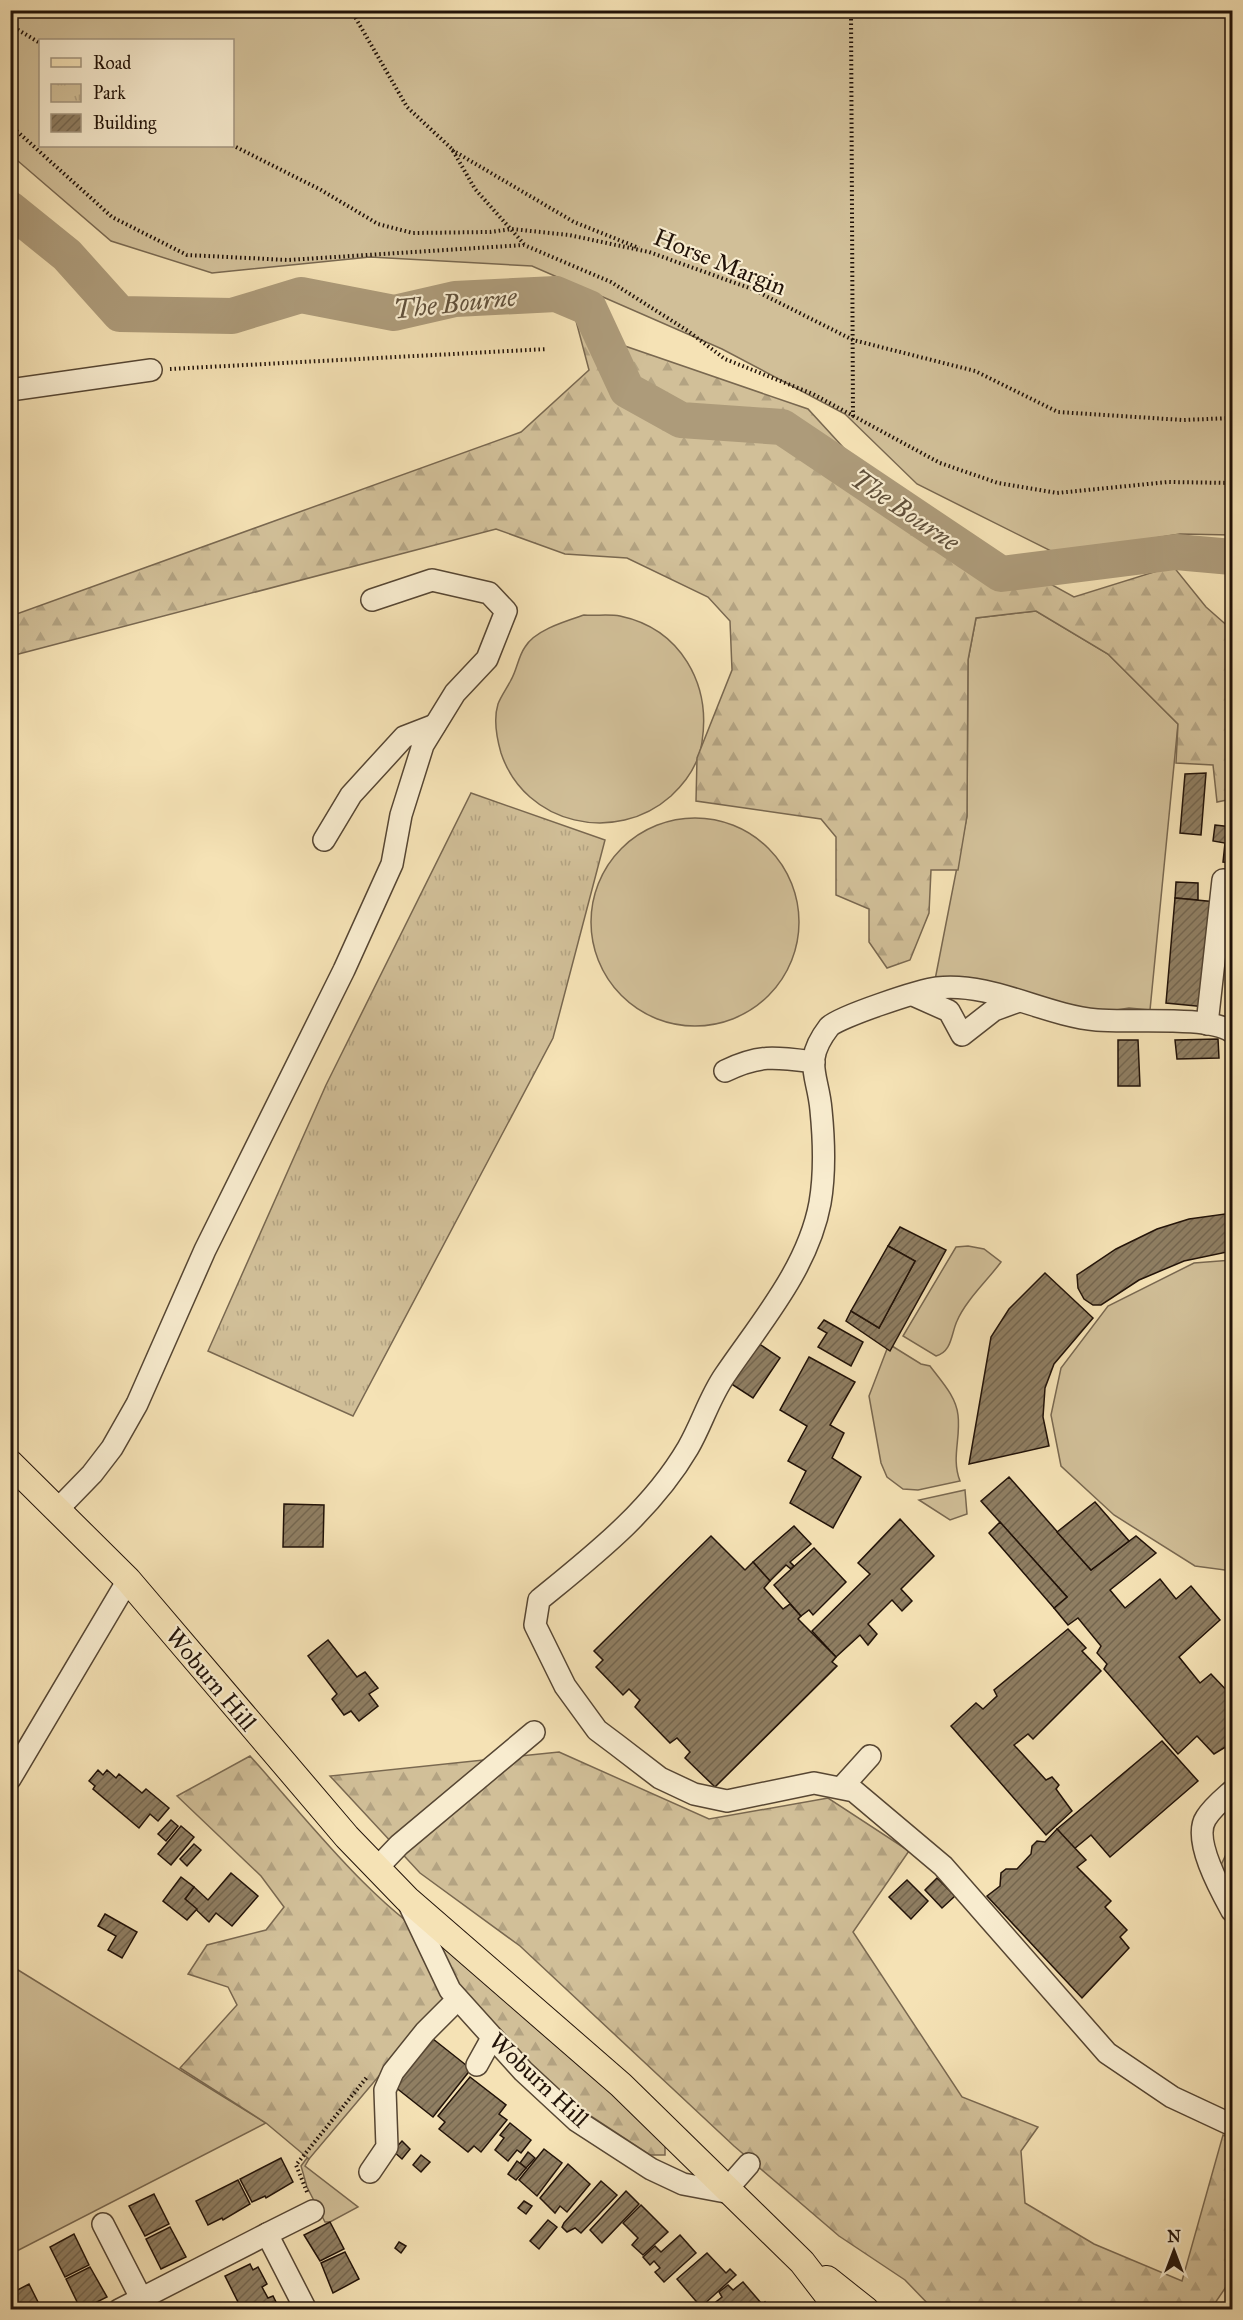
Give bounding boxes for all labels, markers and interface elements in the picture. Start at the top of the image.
legend [39,39,234,147]
text: Road [93,52,131,74]
text: Park [93,82,126,104]
text: Building [93,112,157,135]
street label: Horse Margin [649,222,791,302]
water label: The Bourne [392,280,519,325]
water label: The Bourne [845,462,966,559]
street label: Woburn Hill [159,1621,263,1737]
street label: Woburn Hill [483,2026,596,2134]
north arrow [1144,2221,1204,2281]
text: N [1167,2227,1181,2246]

